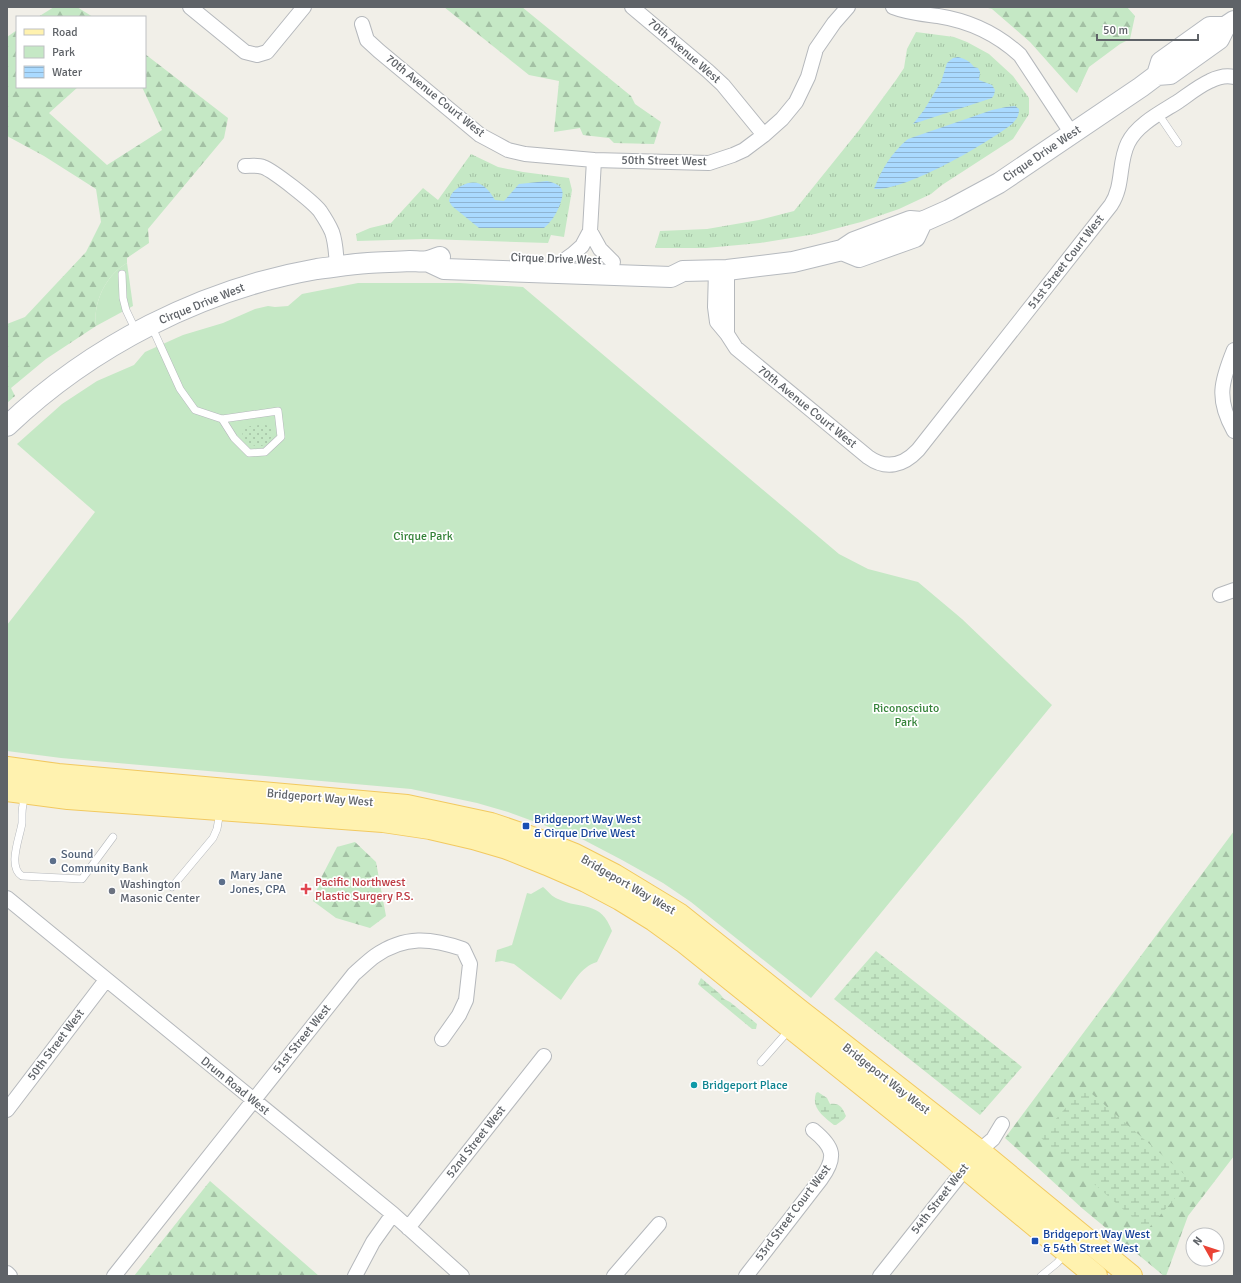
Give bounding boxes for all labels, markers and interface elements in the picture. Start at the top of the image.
street label: 70th Avenue West [644,15,724,87]
legend [16,16,146,88]
scale bar [1097,16,1198,42]
text: 50 m [1103,23,1128,38]
text: Road [52,25,78,40]
text: Park [52,45,75,60]
street label: 70th Avenue Court West [382,51,488,141]
text: Water [52,65,83,80]
street label: Cirque Drive West [1000,122,1084,186]
street label: 50th Street West [621,153,707,169]
street label: 51st Street Court West [1025,212,1107,312]
street label: Cirque Drive West [510,250,602,268]
street label: Cirque Drive West [157,280,247,328]
street label: 70th Avenue Court West [754,362,860,452]
park label: Cirque Park [393,529,453,544]
park label: Riconosciuto Park [873,701,939,730]
street label: Bridgeport Way West [266,786,374,810]
place label: Bridgeport Way West & Cirque Drive West [534,812,641,841]
marker: Bridgeport Way West & Cirque Drive West [521,821,531,831]
place label: Sound Community Bank [61,847,148,876]
street label: Bridgeport Way West [578,852,678,918]
marker: Sound Community Bank [48,856,58,866]
place label: Mary Jane Jones, CPA [230,868,287,897]
place label: Pacific Northwest Plastic Surgery P.S. [315,875,414,904]
place label: Washington Masonic Center [120,877,200,906]
marker: Mary Jane Jones, CPA [217,877,227,887]
marker: Pacific Northwest Plastic Surgery P.S. [300,883,312,895]
marker: Washington Masonic Center [107,886,117,896]
street label: 51st Street West [270,1002,334,1076]
street label: 50th Street West [24,1006,88,1084]
street label: Bridgeport Way West [839,1040,933,1118]
street label: Drum Road West [197,1054,273,1118]
place label: Bridgeport Place [702,1078,788,1093]
marker: Bridgeport Place [689,1080,699,1090]
street label: 52nd Street West [443,1103,509,1181]
street label: 54th Street West [908,1161,972,1237]
street label: 53rd Street Court West [752,1162,834,1264]
place label: Bridgeport Way West & 54th Street West [1043,1227,1150,1256]
north arrow [1185,1227,1225,1267]
text: N [1190,1234,1205,1248]
marker: Bridgeport Way West & 54th Street West [1030,1236,1040,1246]

